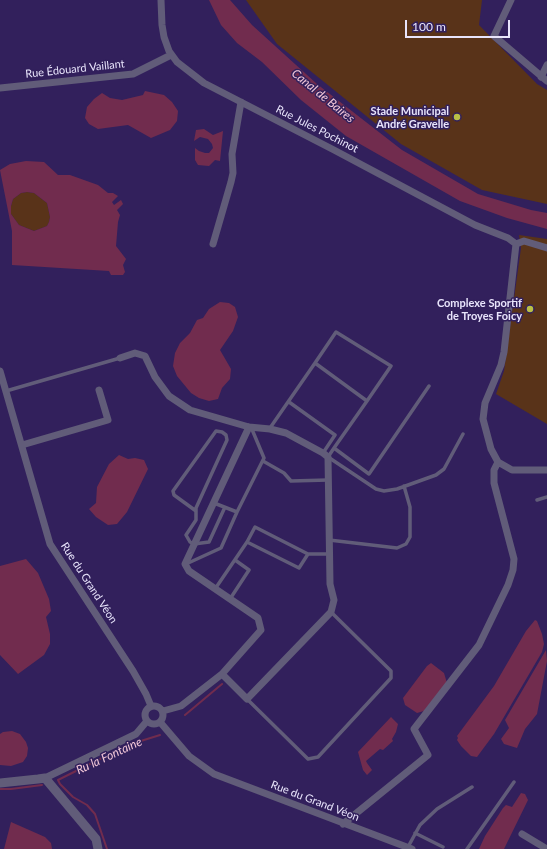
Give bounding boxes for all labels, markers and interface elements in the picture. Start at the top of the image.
scale bar [407,12,512,38]
text: 100 m [412,19,446,34]
street label: Rue Édouard Vaillant [25,57,125,81]
water label: Canal de Baires [289,66,357,126]
street label: Rue Jules Pochinot [274,103,360,155]
place label: Stade Municipal André Gravelle [371,104,449,130]
marker: Stade Municipal André Gravelle [452,112,462,122]
place label: Complexe Sportif de Troyes Foicy [437,296,522,322]
marker: Complexe Sportif de Troyes Foicy [525,304,535,314]
street label: Rue du Grand Véon [58,540,120,626]
water label: Ru la Fontaine [74,734,144,778]
street label: Rue du Grand Véon [269,778,361,824]

